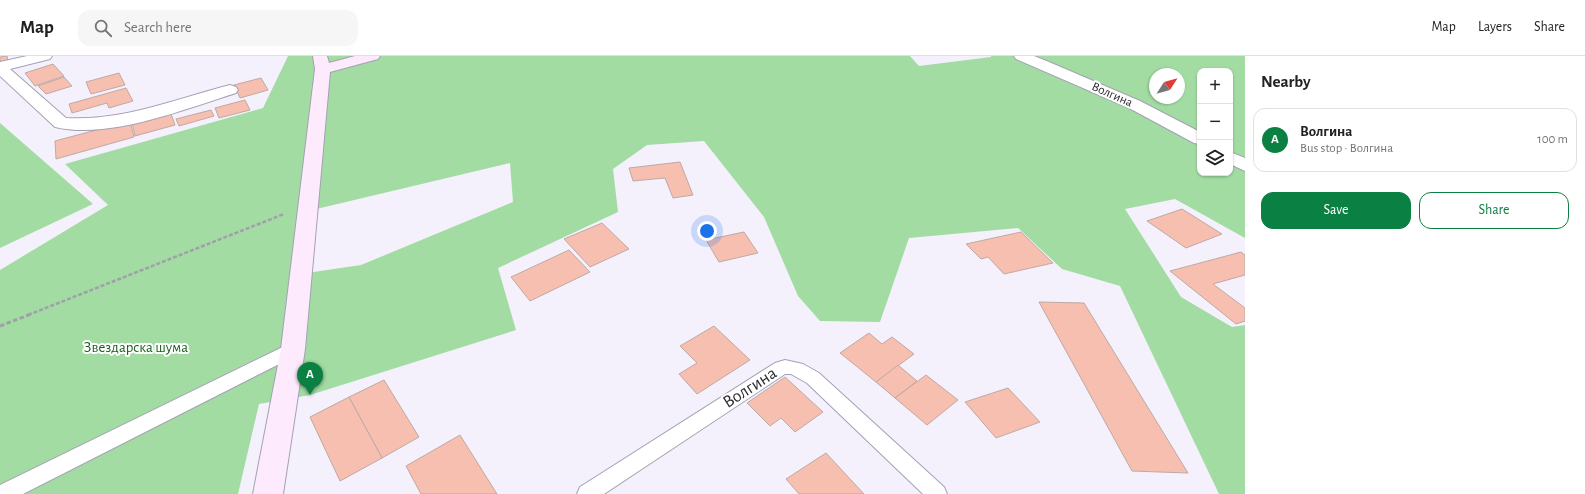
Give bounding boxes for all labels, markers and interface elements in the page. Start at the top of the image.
search box [78,10,358,46]
icon: search [92,17,114,39]
text: Map [20,18,54,37]
text: Search here [124,20,192,35]
text: Map [1431,20,1456,34]
text: Layers [1478,20,1512,34]
text: Share [1534,20,1565,34]
north arrow [1149,68,1185,104]
map controls [1197,68,1233,176]
button: + [1197,68,1233,104]
text: Nearby [1261,73,1311,90]
street label: Волгина [1090,80,1135,110]
button: − [1197,104,1233,140]
text: Волгина [1300,124,1352,139]
text: A [1271,133,1279,146]
text: 100 m [1537,133,1568,146]
button: layers [1197,140,1233,176]
text: Bus stop · Волгина [1300,142,1393,155]
button: Save [1261,192,1411,229]
button: Share [1419,192,1569,229]
your location [697,221,717,241]
park label: Звездарска шума [84,340,188,355]
pin: A [297,362,323,395]
street label: Волгина [720,364,780,412]

